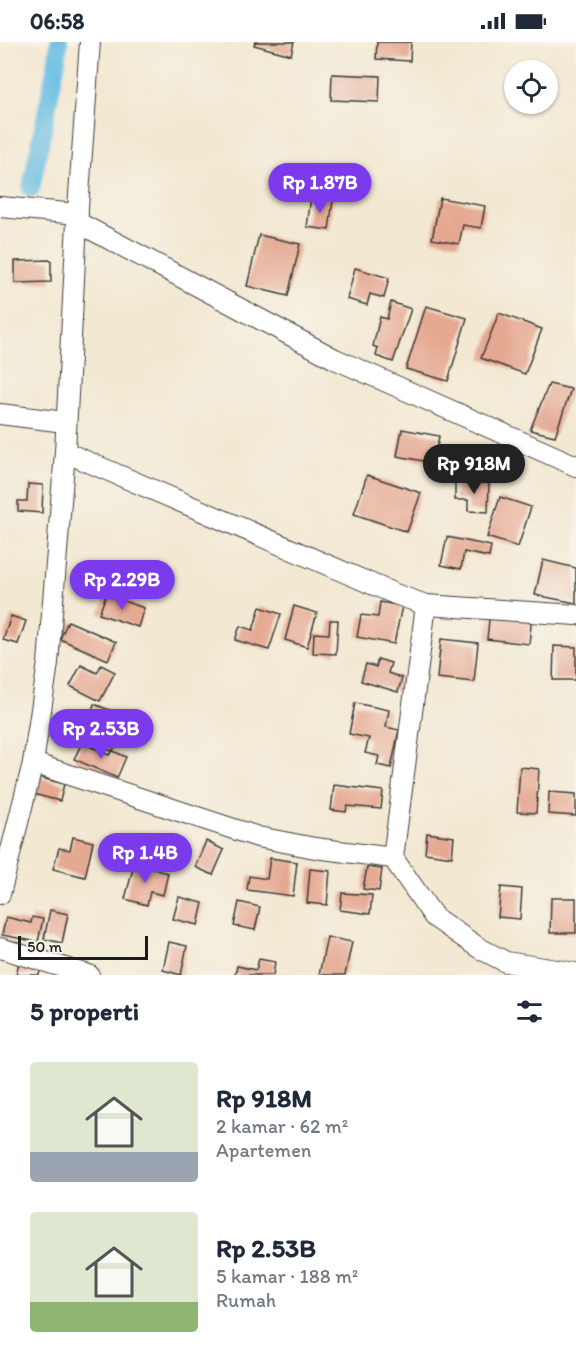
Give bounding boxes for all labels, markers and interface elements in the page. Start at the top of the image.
text: 06:58 [30,8,84,35]
map controls [504,60,558,114]
button: locate [504,60,558,114]
pin: Rp 1.87B [258,163,382,214]
text: Rp 1.87B [282,170,358,194]
pin: Rp 918M [419,444,529,495]
text: Rp 918M [437,451,511,475]
pin: Rp 2.29B [60,560,184,611]
text: Rp 2.29B [84,567,160,591]
pin: Rp 2.53B [39,709,163,760]
text: Rp 2.53B [63,716,139,740]
pin: Rp 1.4B [90,833,200,884]
text: Rp 1.4B [112,840,178,864]
scale bar [18,933,148,960]
text: 50 m [27,937,62,956]
text: 5 properti [30,995,139,1027]
icon: filters [513,995,546,1028]
text: Rp 918M [216,1082,312,1114]
icon: home [78,1086,150,1158]
text: 2 kamar · 62 m² [216,1114,348,1138]
text: Apartemen [216,1138,311,1162]
text: Rp 2.53B [216,1232,316,1264]
icon: home [78,1236,150,1308]
text: 5 kamar · 188 m² [216,1264,358,1288]
text: Rumah [216,1288,276,1312]

